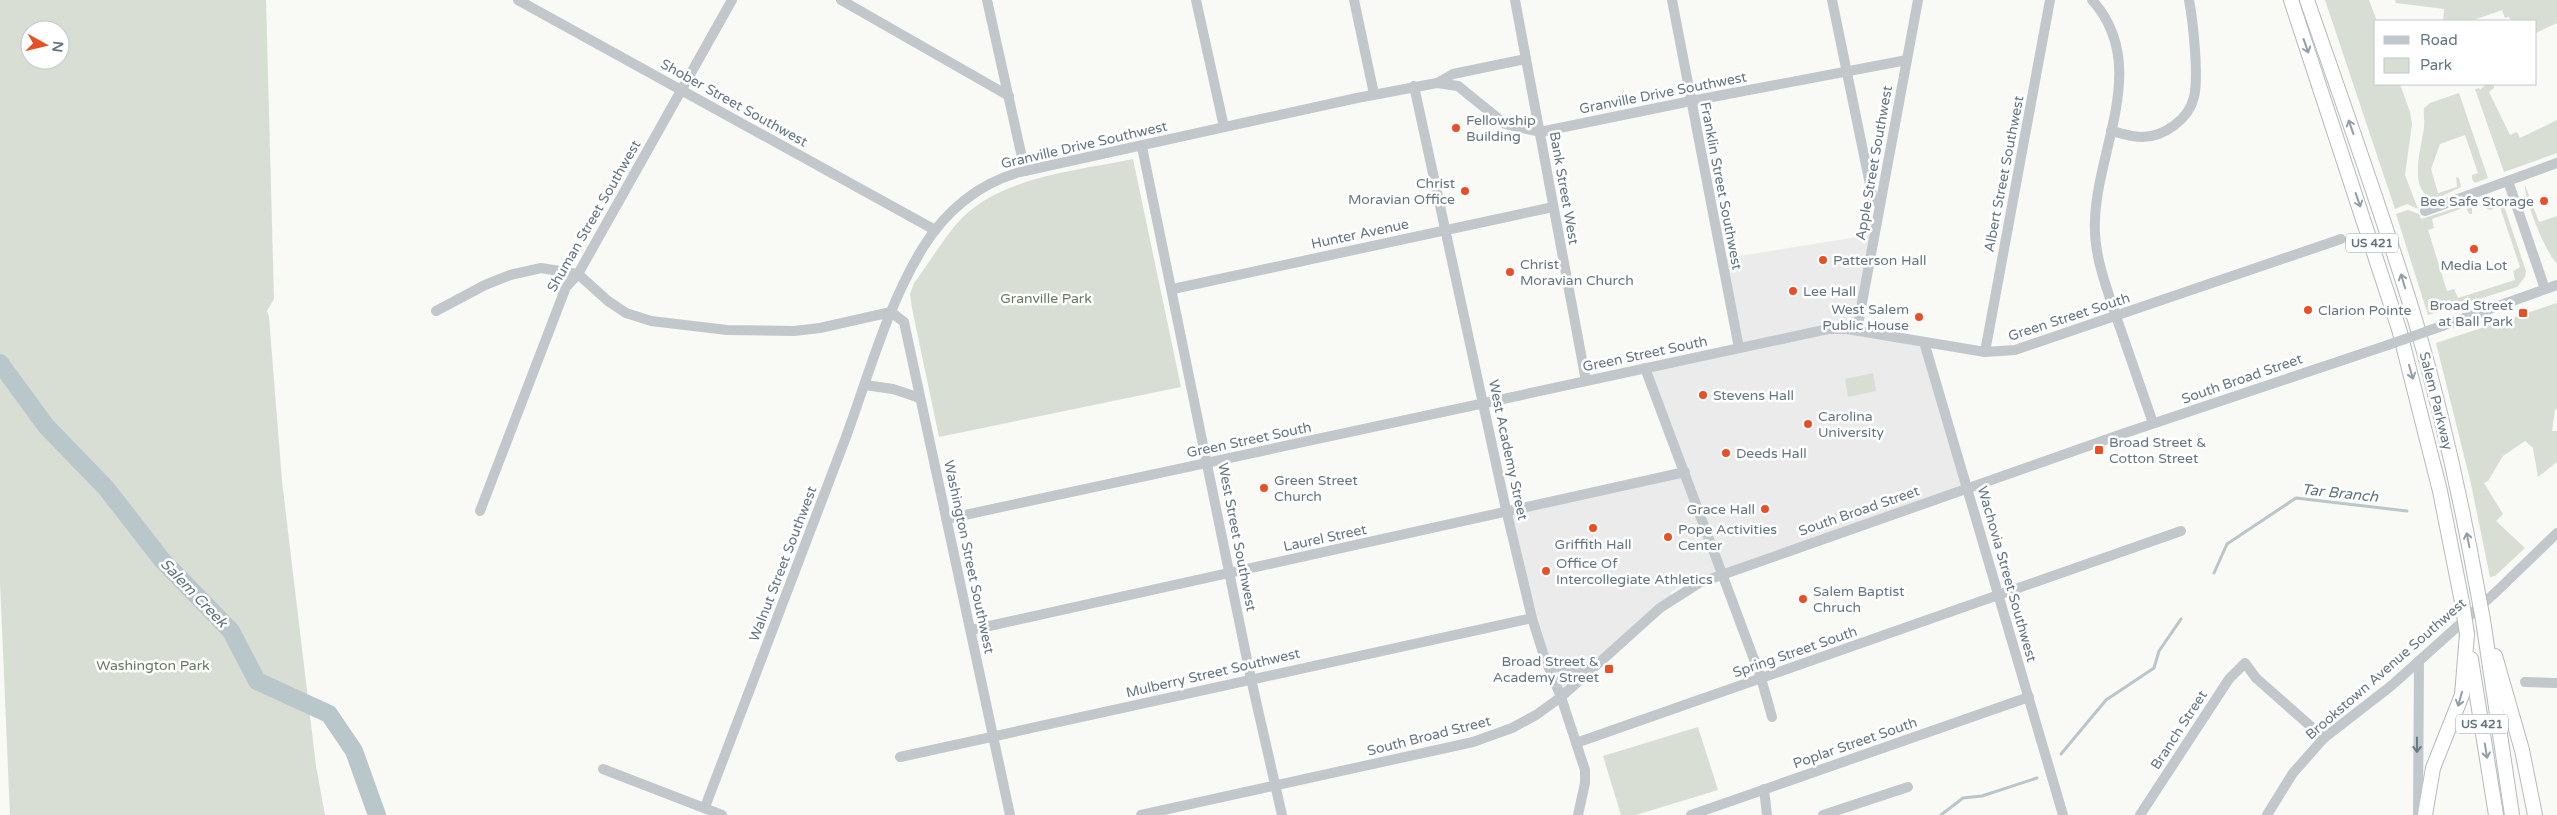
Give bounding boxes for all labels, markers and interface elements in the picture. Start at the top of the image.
north arrow [20,20,70,70]
legend [2374,20,2537,85]
text: Road [2420,31,2458,49]
one-way arrow [2302,38,2311,53]
text: N [48,40,67,53]
street label: Shober Street Southwest [658,55,811,151]
text: Park [2420,56,2452,74]
street label: Granville Drive Southwest [1578,68,1749,118]
street label: Apple Street Southwest [1852,84,1896,242]
street label: Albert Street Southwest [1980,94,2028,254]
street label: Franklin Street Southwest [1696,101,1746,272]
place label: Fellowship Building [1466,112,1536,145]
street label: Granville Drive Southwest [999,117,1169,172]
one-way arrow [2346,120,2355,135]
marker: Fellowship Building [1450,122,1462,134]
street label: Bank Street West [1546,130,1582,246]
street label: Shuman Street Southwest [544,137,645,295]
place label: Christ Moravian Office [1348,175,1456,208]
marker: Christ Moravian Office [1459,185,1471,197]
one-way arrow [2354,192,2363,208]
place label: Bee Safe Storage [2420,193,2534,210]
marker: Bee Safe Storage [2538,195,2550,207]
street label: Hunter Avenue [1310,215,1411,253]
road number: US 421 [2346,234,2398,252]
marker: Media Lot [2468,243,2480,255]
place label: Patterson Hall [1833,252,1926,269]
marker: Patterson Hall [1817,254,1829,266]
place label: Christ Moravian Church [1520,256,1634,289]
place label: Media Lot [2441,257,2508,274]
marker: Christ Moravian Church [1504,266,1516,278]
one-way arrow [2398,273,2407,289]
place label: Lee Hall [1803,283,1856,300]
marker: Lee Hall [1787,285,1799,297]
street label: Green Street South [2006,289,2132,345]
park label: Granville Park [1000,290,1092,307]
place label: Broad Street at Ball Park [2429,297,2514,330]
place label: West Salem Public House [1822,301,1909,334]
place label: Clarion Pointe [2318,302,2411,319]
marker: Clarion Pointe [2302,304,2314,316]
marker: Broad Street at Ball Park [2517,307,2529,319]
marker: West Salem Public House [1913,311,1925,323]
street label: Green Street South [1581,332,1709,376]
street label: South Broad Street [2179,350,2305,408]
street label: Salem Parkway [2416,350,2457,452]
one-way arrow [2407,364,2416,380]
street label: West Academy Street [1485,378,1531,523]
place label: Stevens Hall [1713,387,1794,404]
marker: Stevens Hall [1697,389,1709,401]
place label: Carolina University [1818,408,1884,441]
street label: Green Street South [1185,418,1313,462]
marker: Carolina University [1802,418,1814,430]
place label: Broad Street & Cotton Street [2109,434,2207,467]
marker: Broad Street & Cotton Street [2093,444,2105,456]
place label: Deeds Hall [1736,445,1807,462]
marker: Deeds Hall [1720,447,1732,459]
street label: Washington Street Southwest [940,459,998,656]
street label: West Street Southwest [1214,461,1260,613]
place label: Green Street Church [1274,472,1358,505]
water label: Tar Branch [2301,480,2380,506]
marker: Green Street Church [1258,482,1270,494]
street label: South Broad Street [1796,482,1922,540]
street label: Walnut Street Southwest [746,483,821,644]
street label: Wachovia Street Southwest [1974,484,2040,665]
place label: Grace Hall [1687,501,1755,518]
marker: Grace Hall [1759,503,1771,515]
street label: Laurel Street [1282,521,1369,555]
place label: Pope Activities Center [1678,521,1777,554]
marker: Griffith Hall [1587,522,1599,534]
marker: Pope Activities Center [1662,531,1674,543]
one-way arrow [2463,533,2473,549]
place label: Griffith Hall [1555,536,1631,553]
water label: Salem Creek [157,555,233,632]
place label: Office Of Intercollegiate Athletics [1556,555,1713,588]
marker: Office Of Intercollegiate Athletics [1540,565,1552,577]
place label: Salem Baptist Chruch [1813,583,1905,616]
marker: Salem Baptist Chruch [1797,593,1809,605]
street label: Brookstown Avenue Southwest [2302,594,2470,743]
street label: Spring Street South [1731,623,1859,681]
street label: Mulberry Street Southwest [1124,645,1302,701]
place label: Broad Street & Academy Street [1493,653,1600,686]
park label: Washington Park [96,657,210,674]
marker: Broad Street & Academy Street [1603,663,1615,675]
street label: Branch Street [2147,687,2211,773]
one-way arrow [2455,691,2465,707]
street label: South Broad Street [1365,712,1493,760]
street label: Poplar Street South [1791,714,1919,772]
road number: US 421 [2456,714,2508,734]
one-way arrow [2412,736,2422,753]
one-way arrow [2482,743,2492,759]

